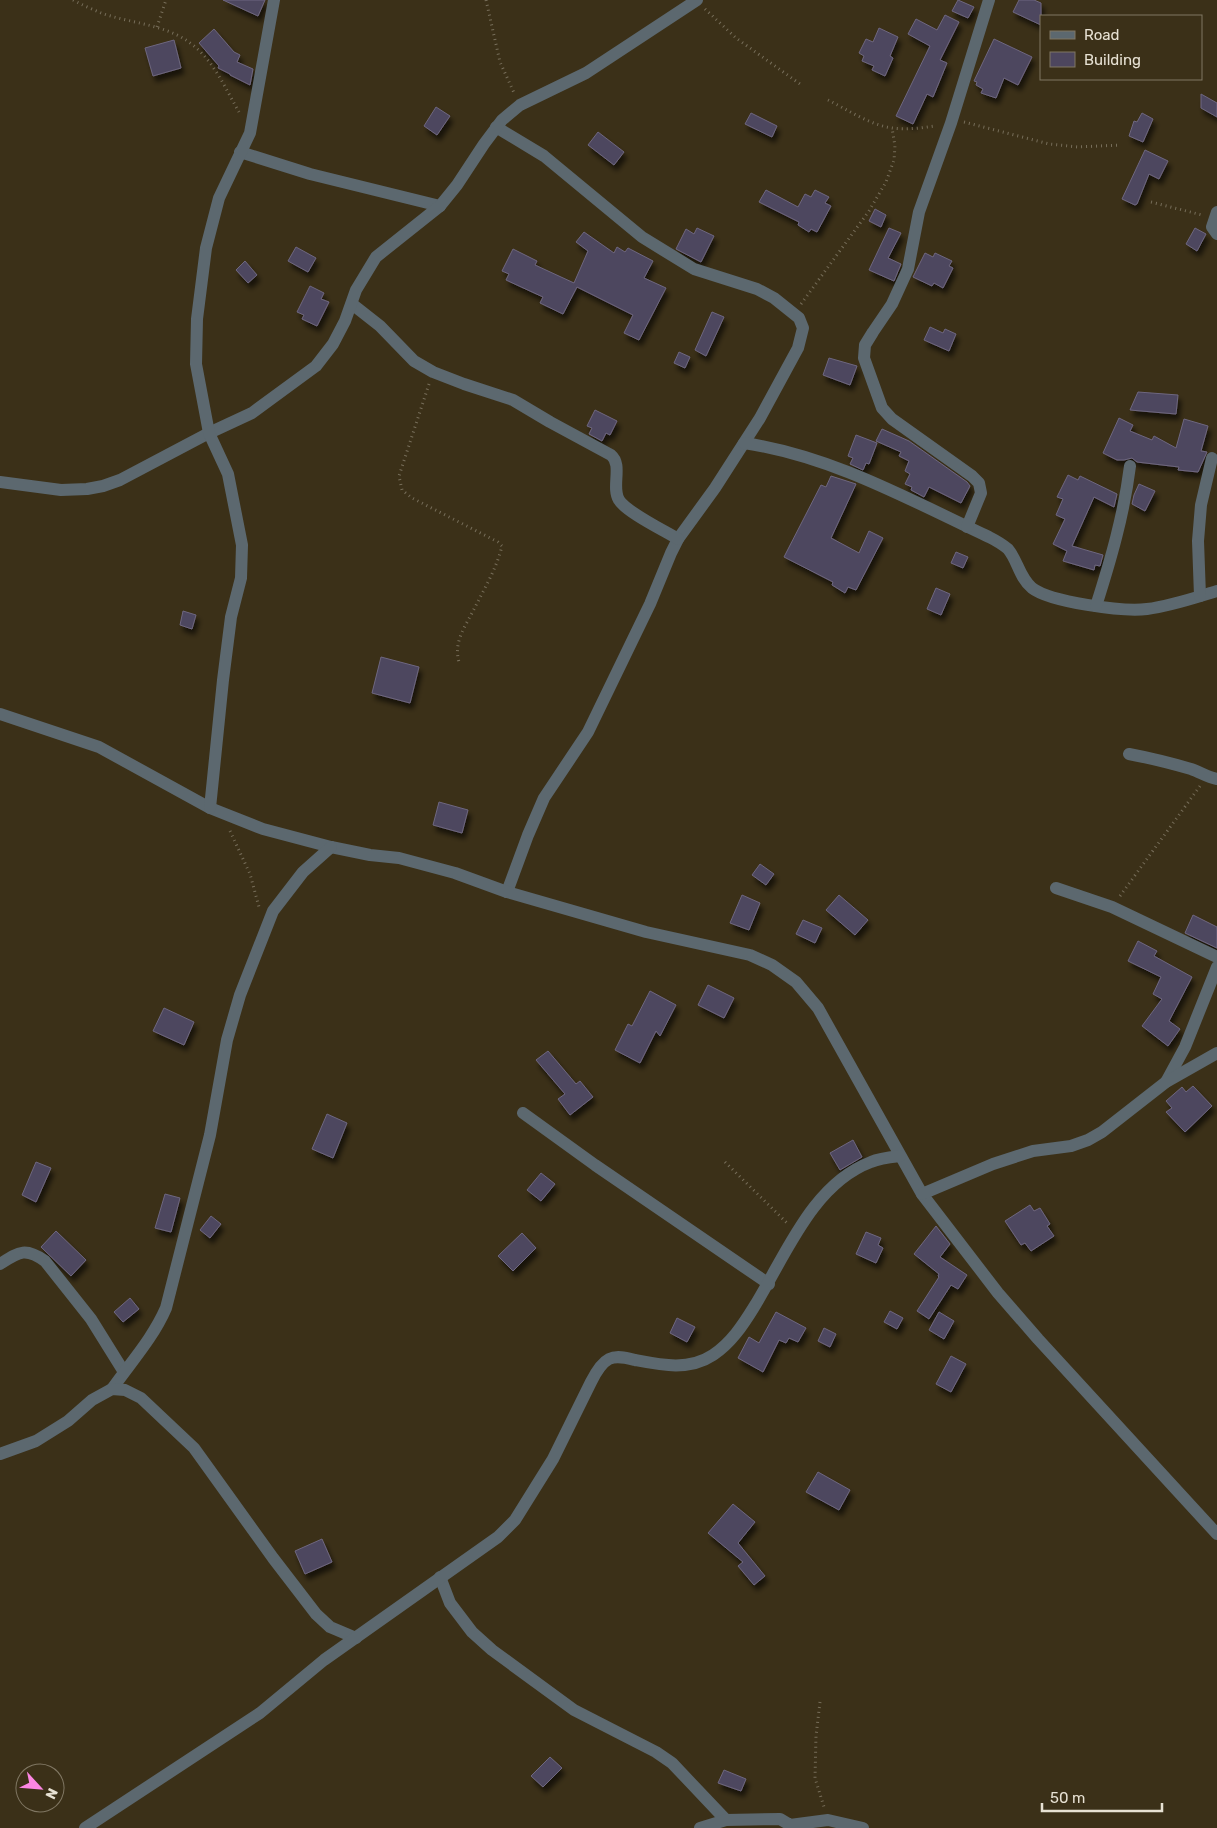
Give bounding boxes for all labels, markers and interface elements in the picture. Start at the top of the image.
legend [1040,15,1202,80]
text: Road [1084,26,1120,44]
text: Building [1084,51,1141,69]
north arrow [15,1763,65,1813]
scale bar [1042,1780,1162,1812]
text: N [41,1785,61,1802]
text: 50 m [1050,1789,1085,1807]

